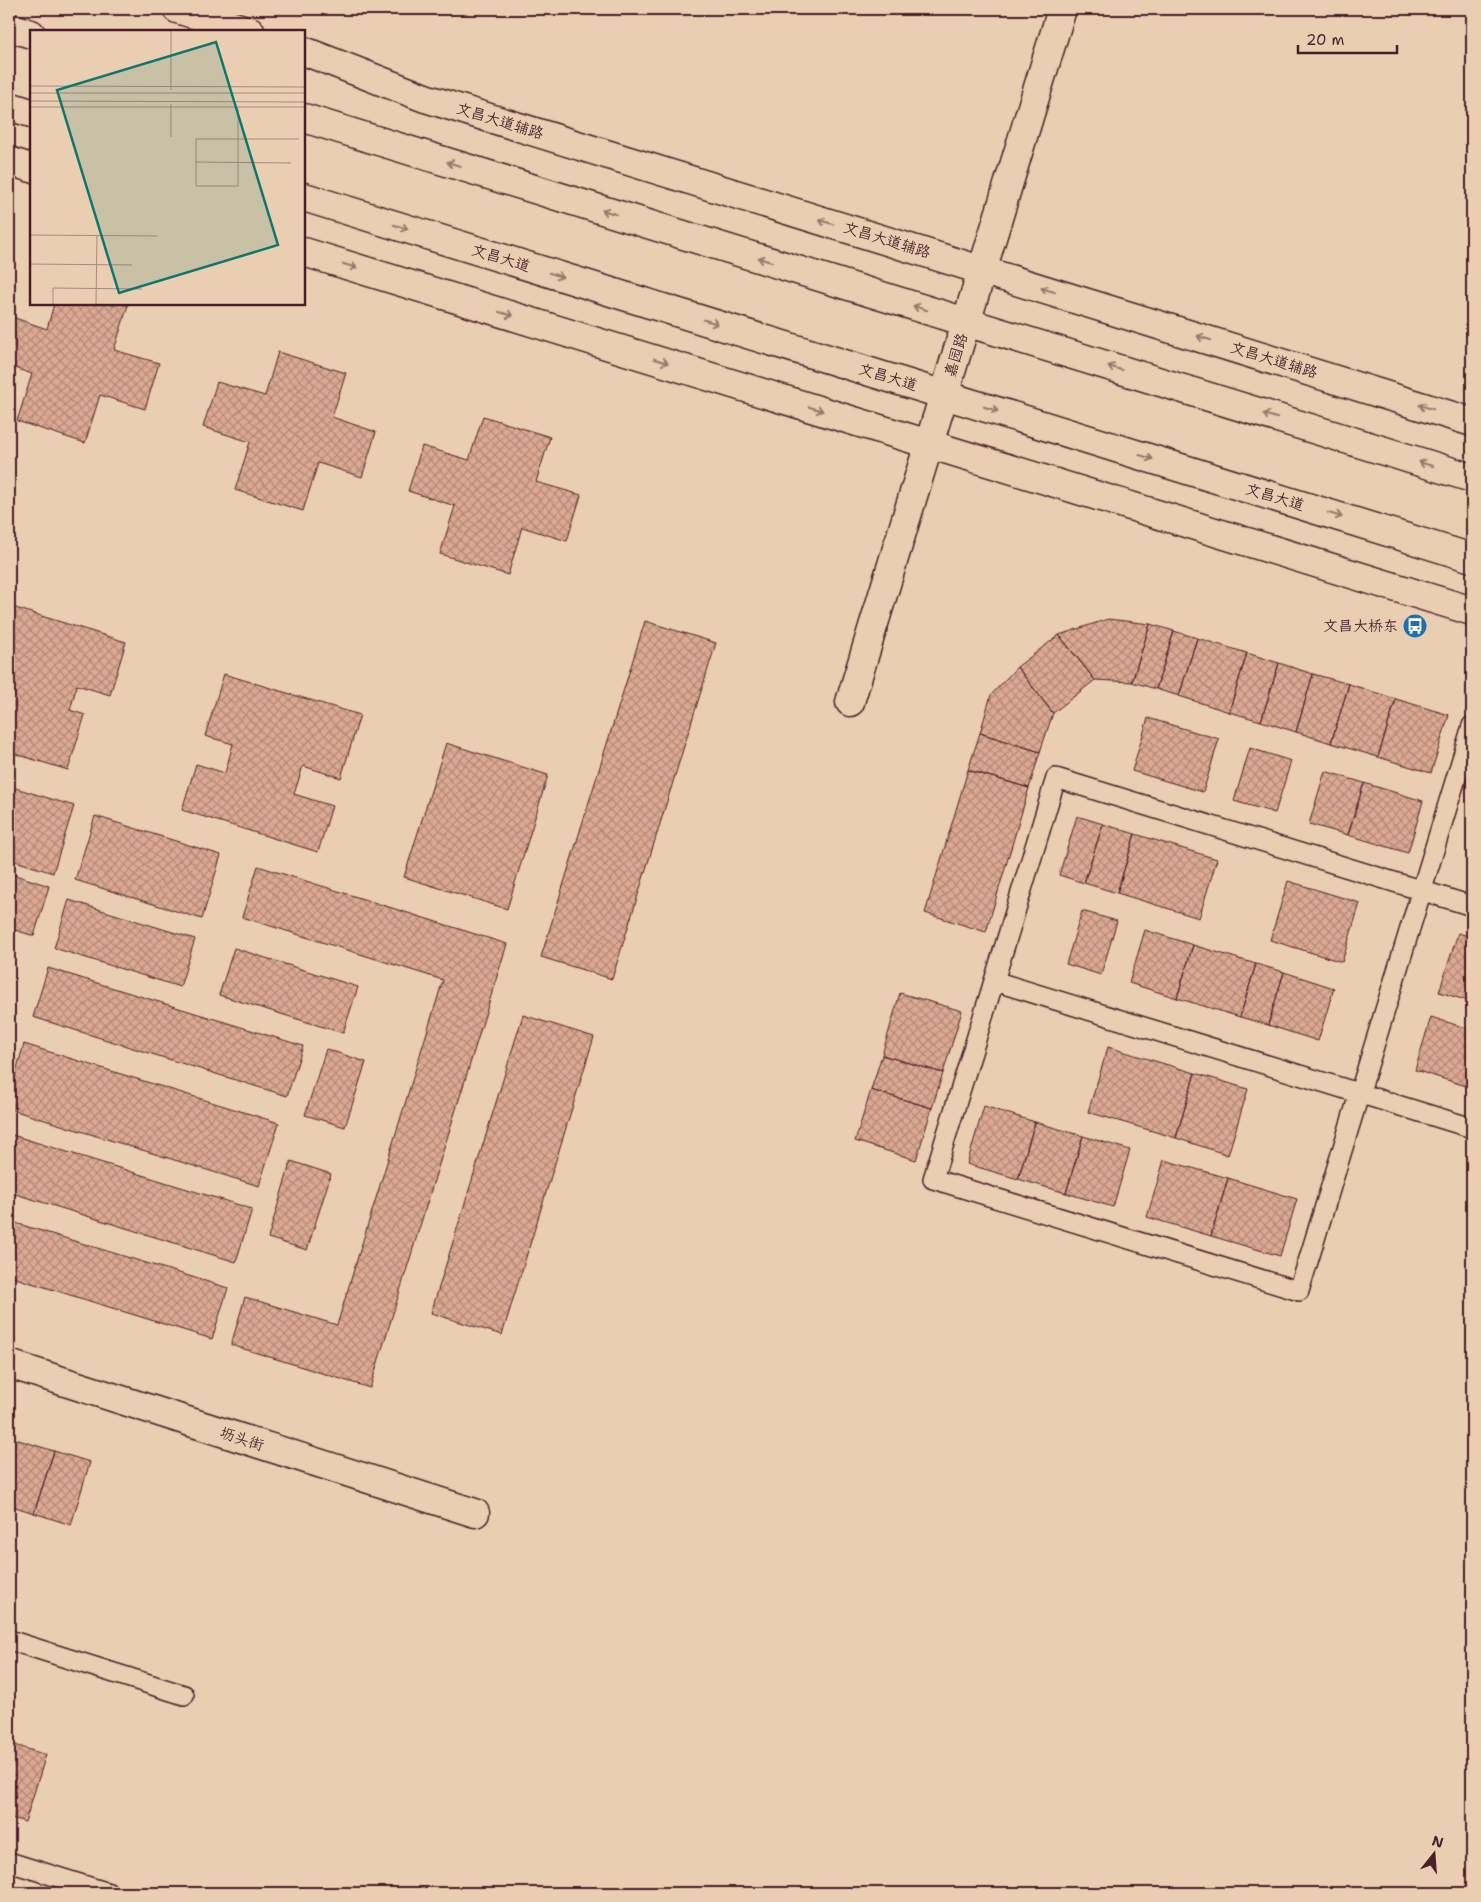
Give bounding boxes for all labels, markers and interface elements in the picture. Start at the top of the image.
scale bar [1298,22,1397,54]
inset map [30,30,305,305]
text: 20 m [1306,30,1345,50]
street label: 文昌大道辅路 [454,98,546,144]
one-way arrow [447,159,462,168]
one-way arrow [602,206,618,216]
one-way arrow [819,216,835,226]
street label: 文昌大道辅路 [841,217,933,263]
one-way arrow [392,222,408,232]
street label: 文昌大道 [469,240,533,276]
one-way arrow [757,254,773,264]
one-way arrow [342,261,358,271]
one-way arrow [547,270,563,280]
one-way arrow [1041,285,1057,295]
one-way arrow [912,302,928,312]
one-way arrow [497,309,513,319]
one-way arrow [703,318,719,328]
street label: 嘉园路 [940,331,972,379]
one-way arrow [1196,333,1212,343]
street label: 文昌大道辅路 [1228,337,1320,383]
one-way arrow [653,357,669,367]
street label: 文昌大道 [856,359,920,395]
one-way arrow [1108,363,1124,372]
one-way arrow [1418,402,1434,412]
one-way arrow [982,404,998,414]
one-way arrow [808,405,824,415]
one-way arrow [1263,411,1279,420]
one-way arrow [1138,452,1154,462]
one-way arrow [1418,458,1434,468]
street label: 文昌大道 [1243,479,1307,515]
one-way arrow [1326,511,1342,520]
bus stop icon: 文昌大桥东 [1402,613,1428,639]
place label: 文昌大桥东 [1323,616,1398,636]
street label: 坜头街 [218,1423,266,1455]
north arrow [1408,1830,1458,1880]
text: N [1430,1831,1446,1852]

